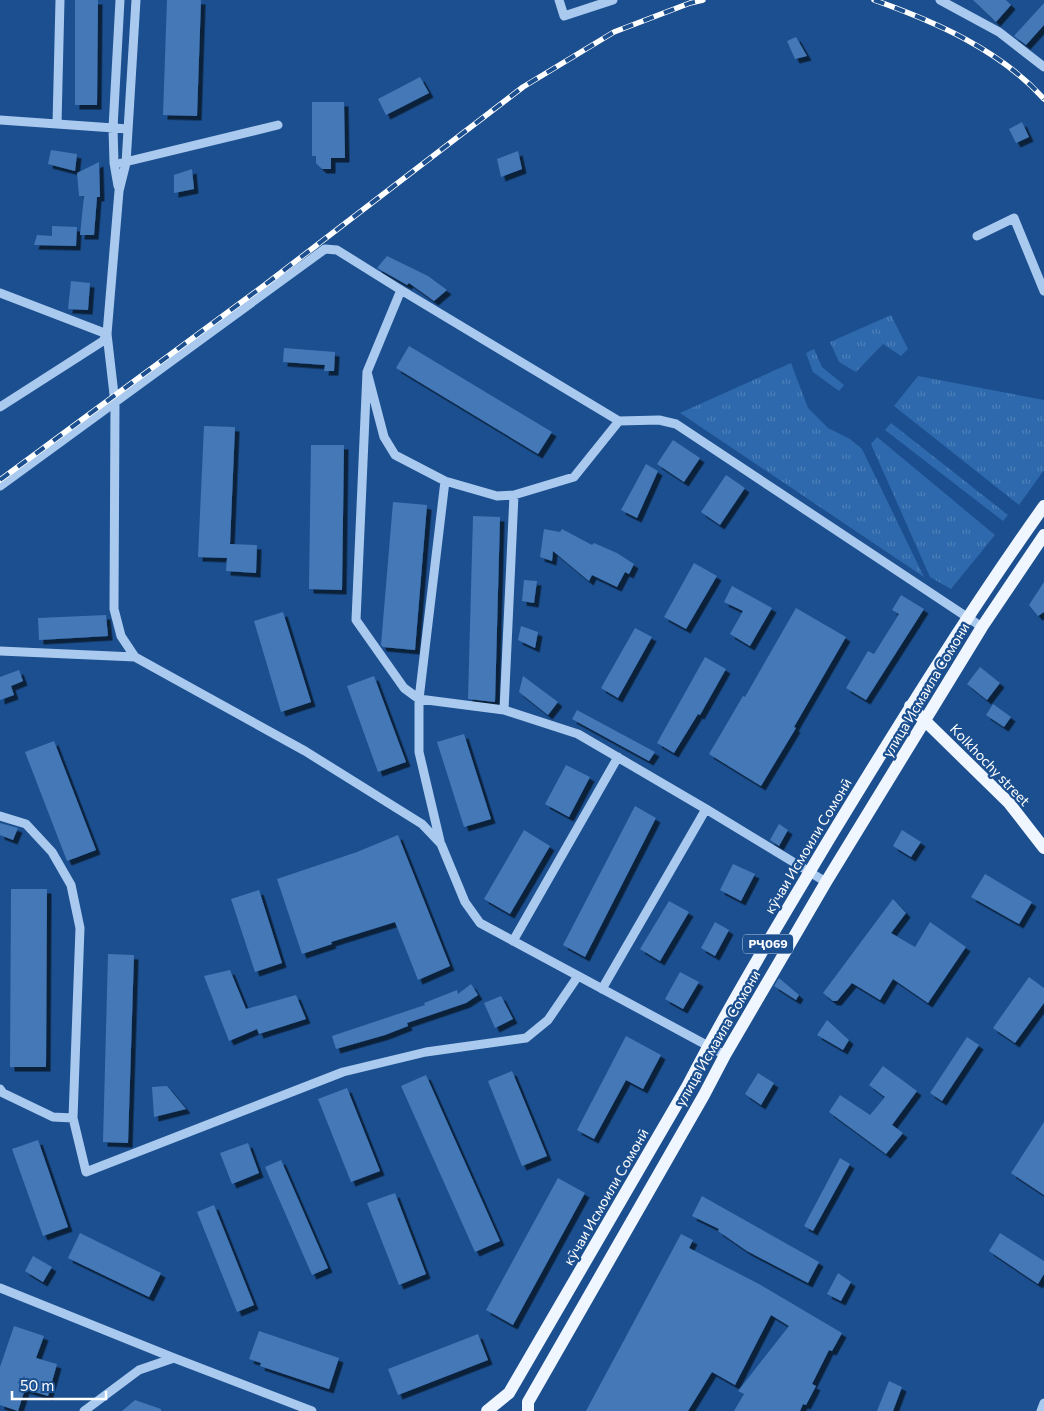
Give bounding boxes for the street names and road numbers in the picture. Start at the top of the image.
street label: улица Исмаила Сомони [879,619,973,760]
street label: Kolkhochy street [947,720,1034,809]
street label: кӯчаи Исмоили Сомонӣ [760,775,855,917]
road number: РҶ069 [743,934,793,954]
street label: улица Исмаила Сомони [672,967,763,1109]
street label: кӯчаи Исмоили Сомонӣ [559,1125,652,1268]

